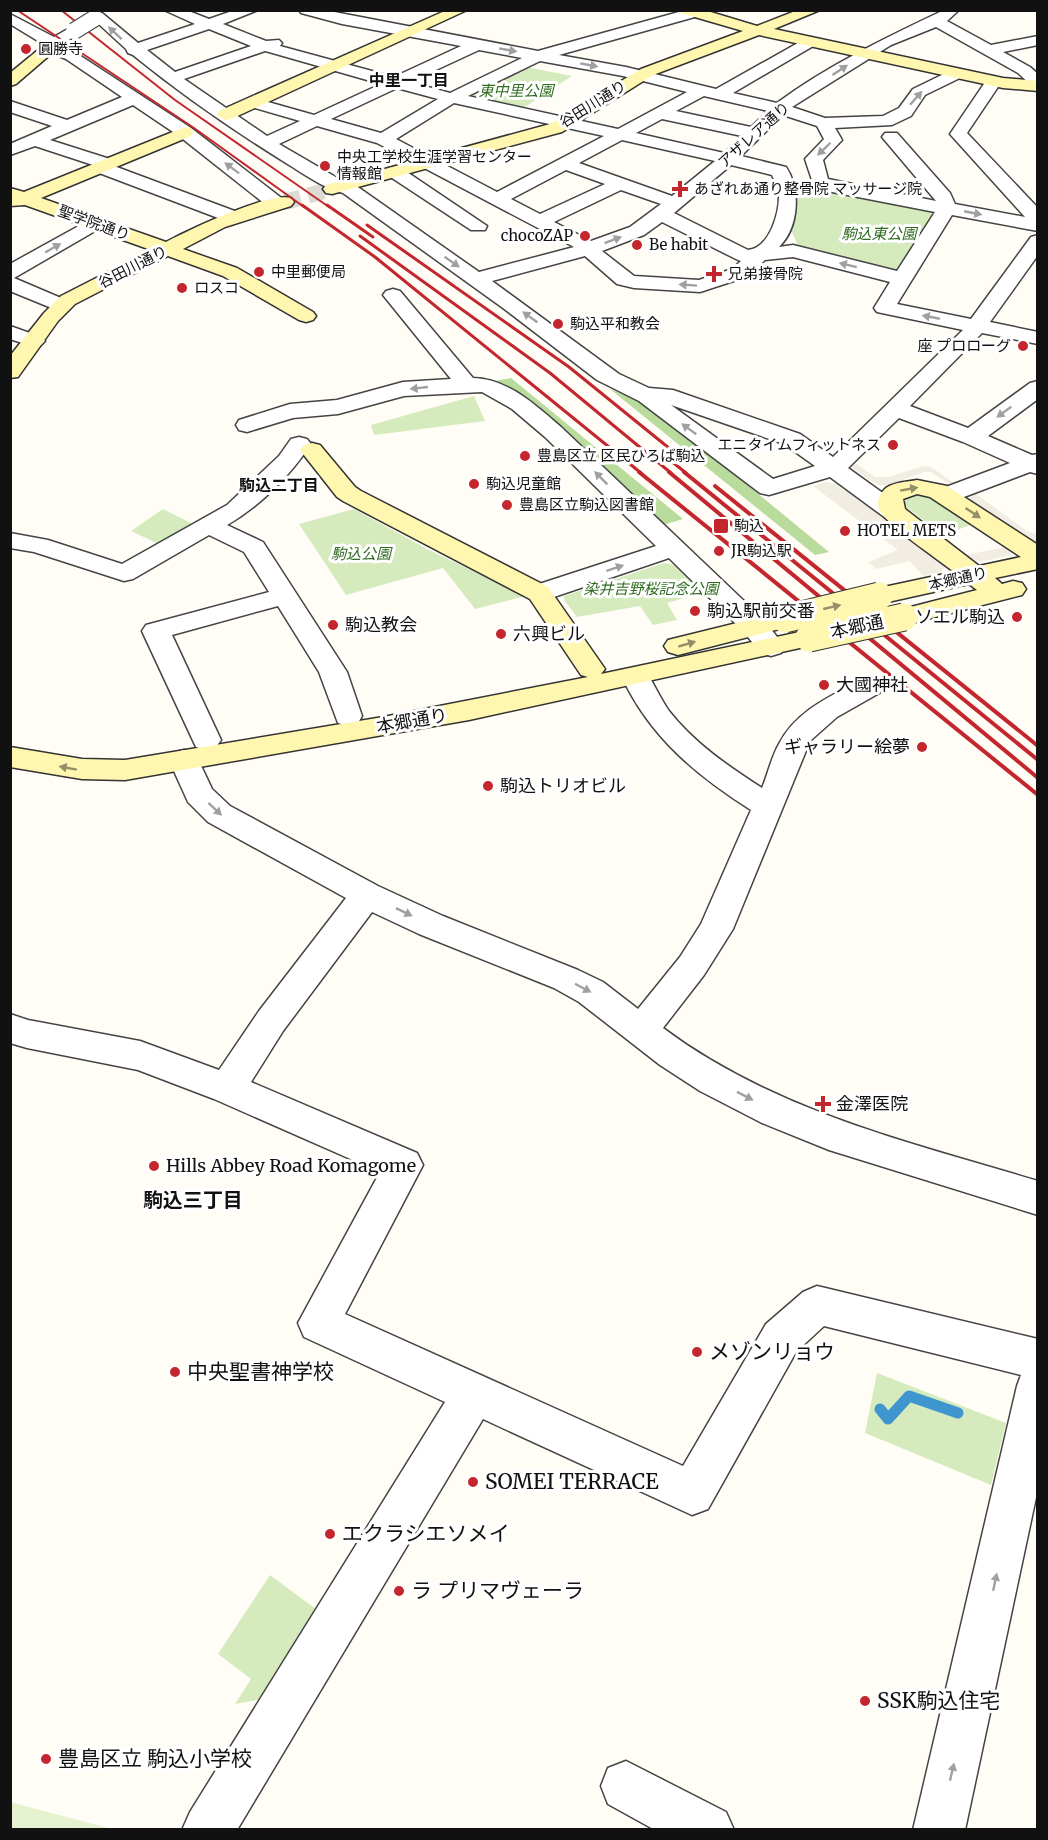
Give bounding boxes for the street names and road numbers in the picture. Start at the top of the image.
street label: 谷田川通り [556,76,630,132]
street label: アザレア通り [714,97,793,172]
street label: 聖学院通り [56,201,133,244]
street label: 谷田川通り [95,241,171,292]
street label: 本郷通り [927,563,989,595]
street label: 本郷通 [828,610,886,643]
street label: 本郷通り [374,703,449,738]

